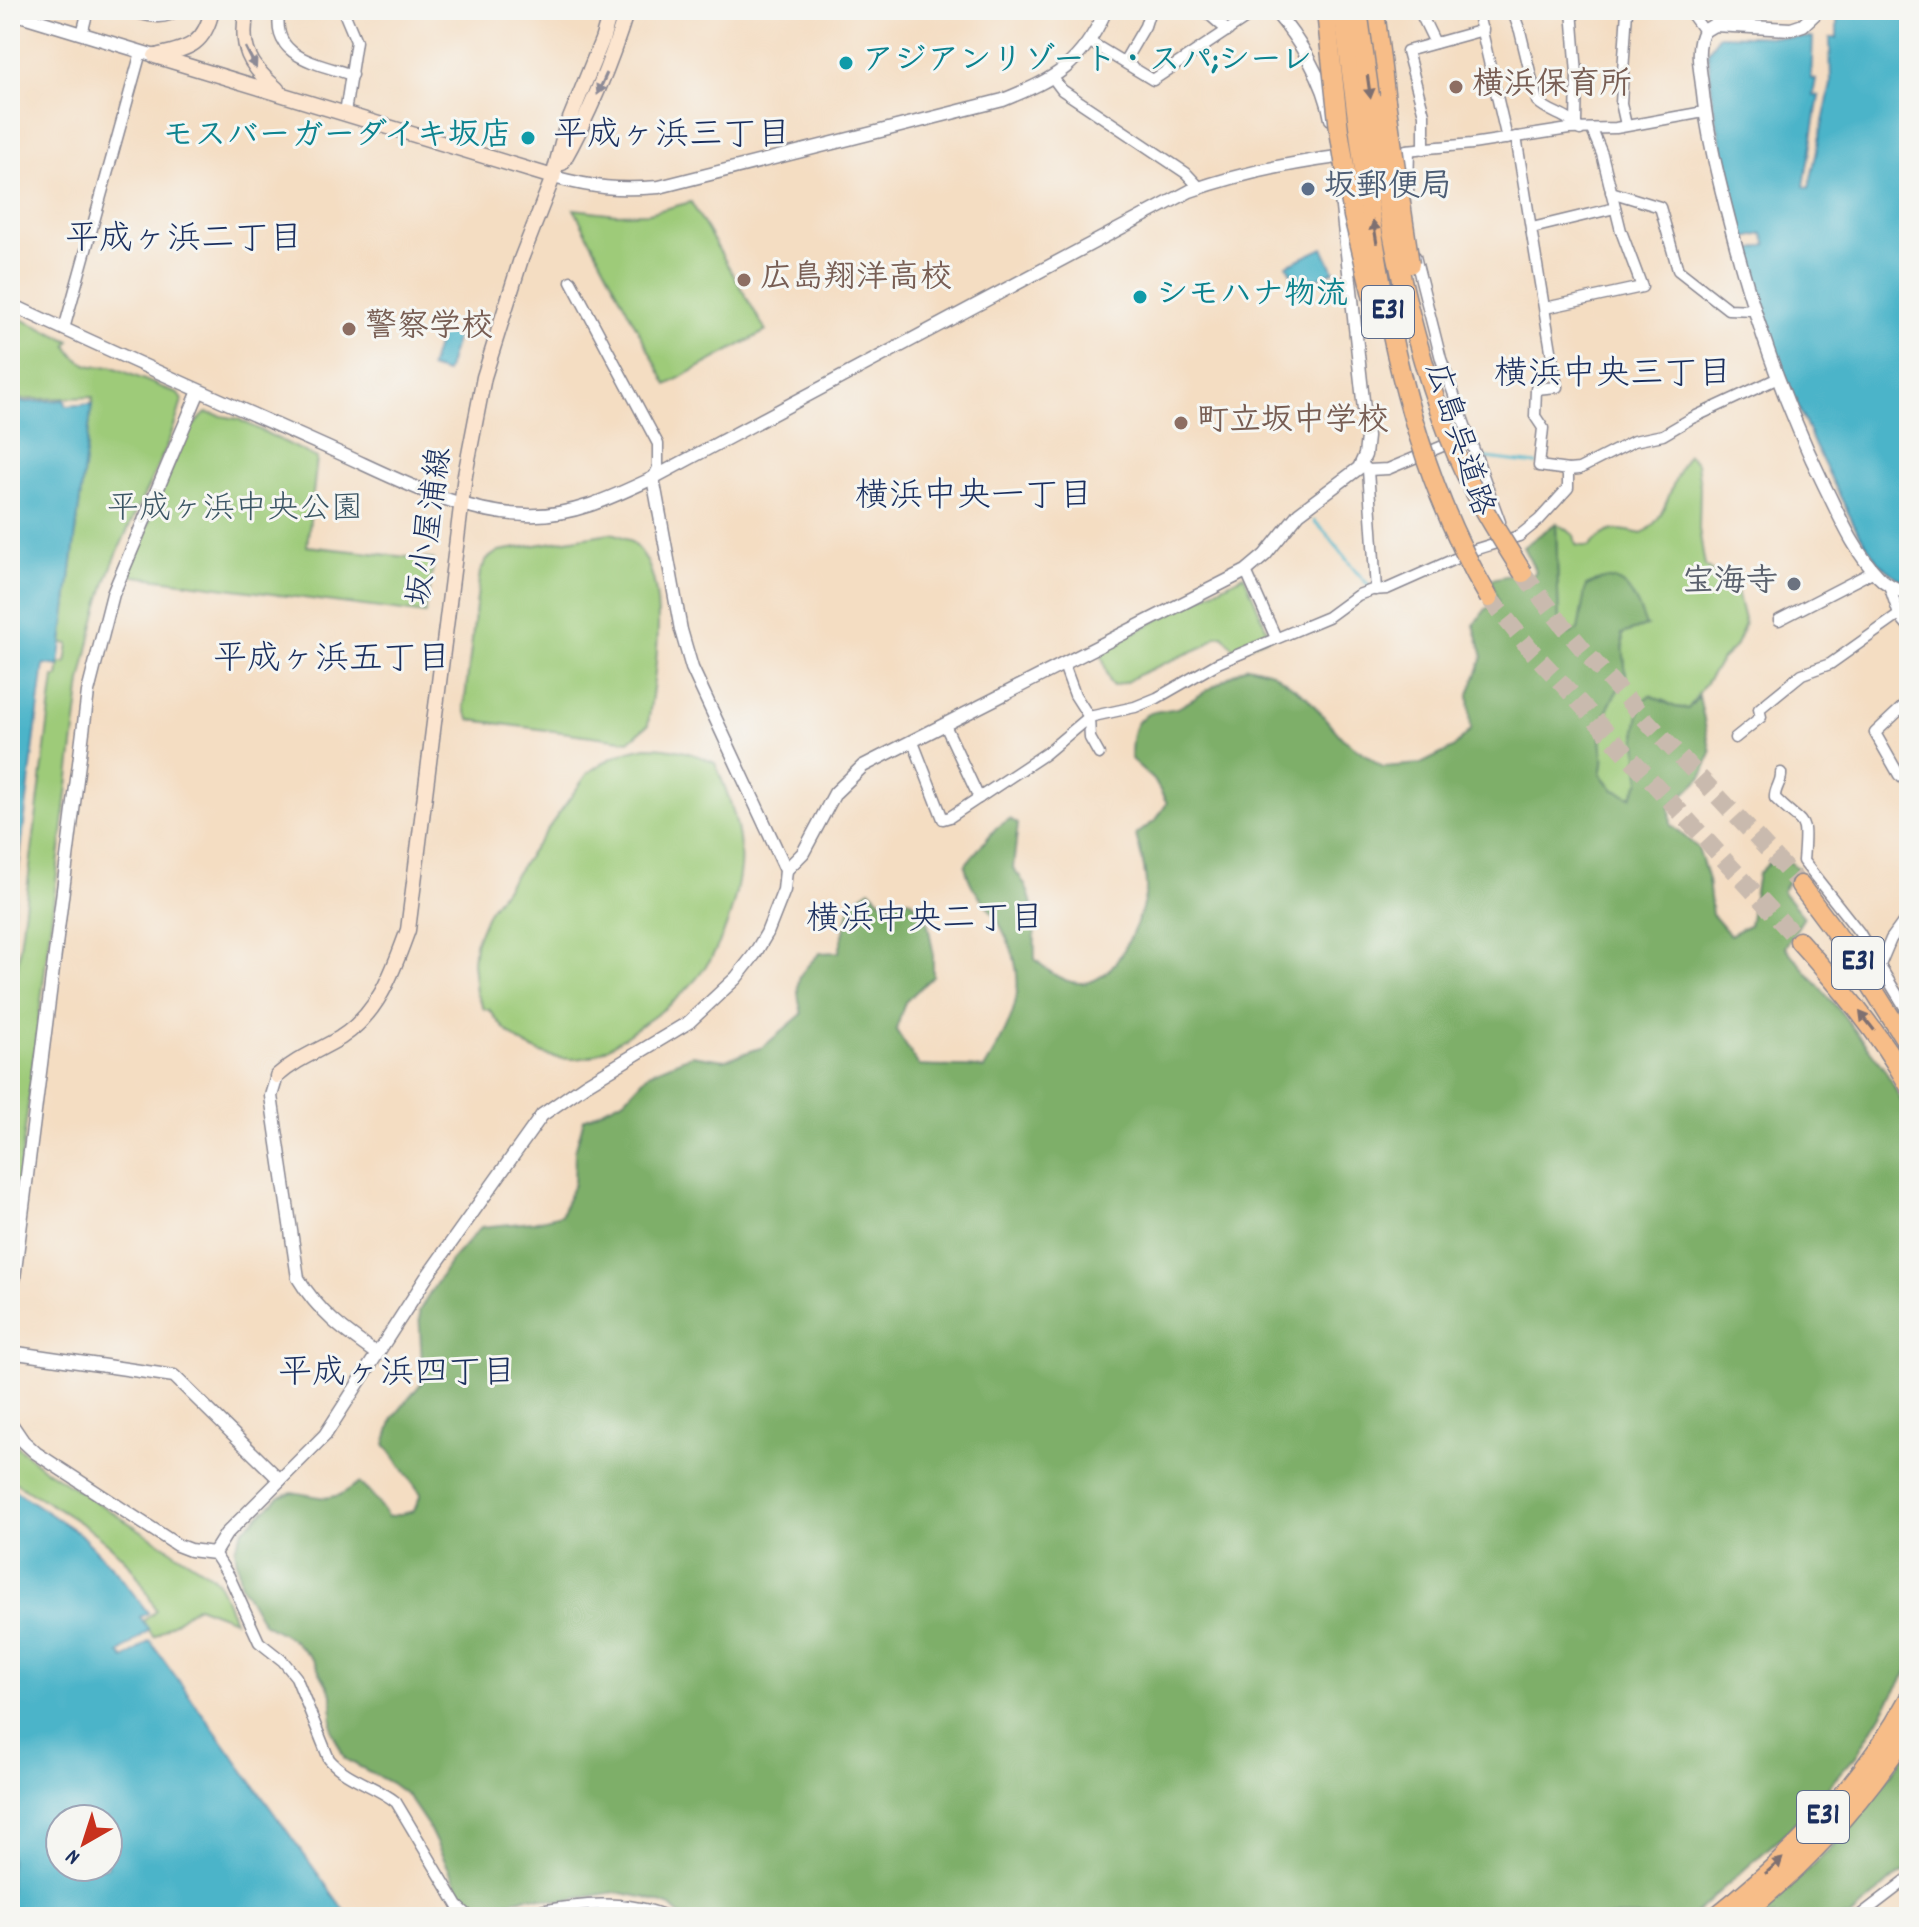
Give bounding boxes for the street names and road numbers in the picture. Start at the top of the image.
road number: E31 [1362,286,1414,338]
street label: 広島呉道路 [1410,357,1504,523]
street label: 坂小屋浦線 [398,445,466,609]
road number: E31 [1832,937,1884,989]
road number: E31 [1797,1791,1849,1843]

